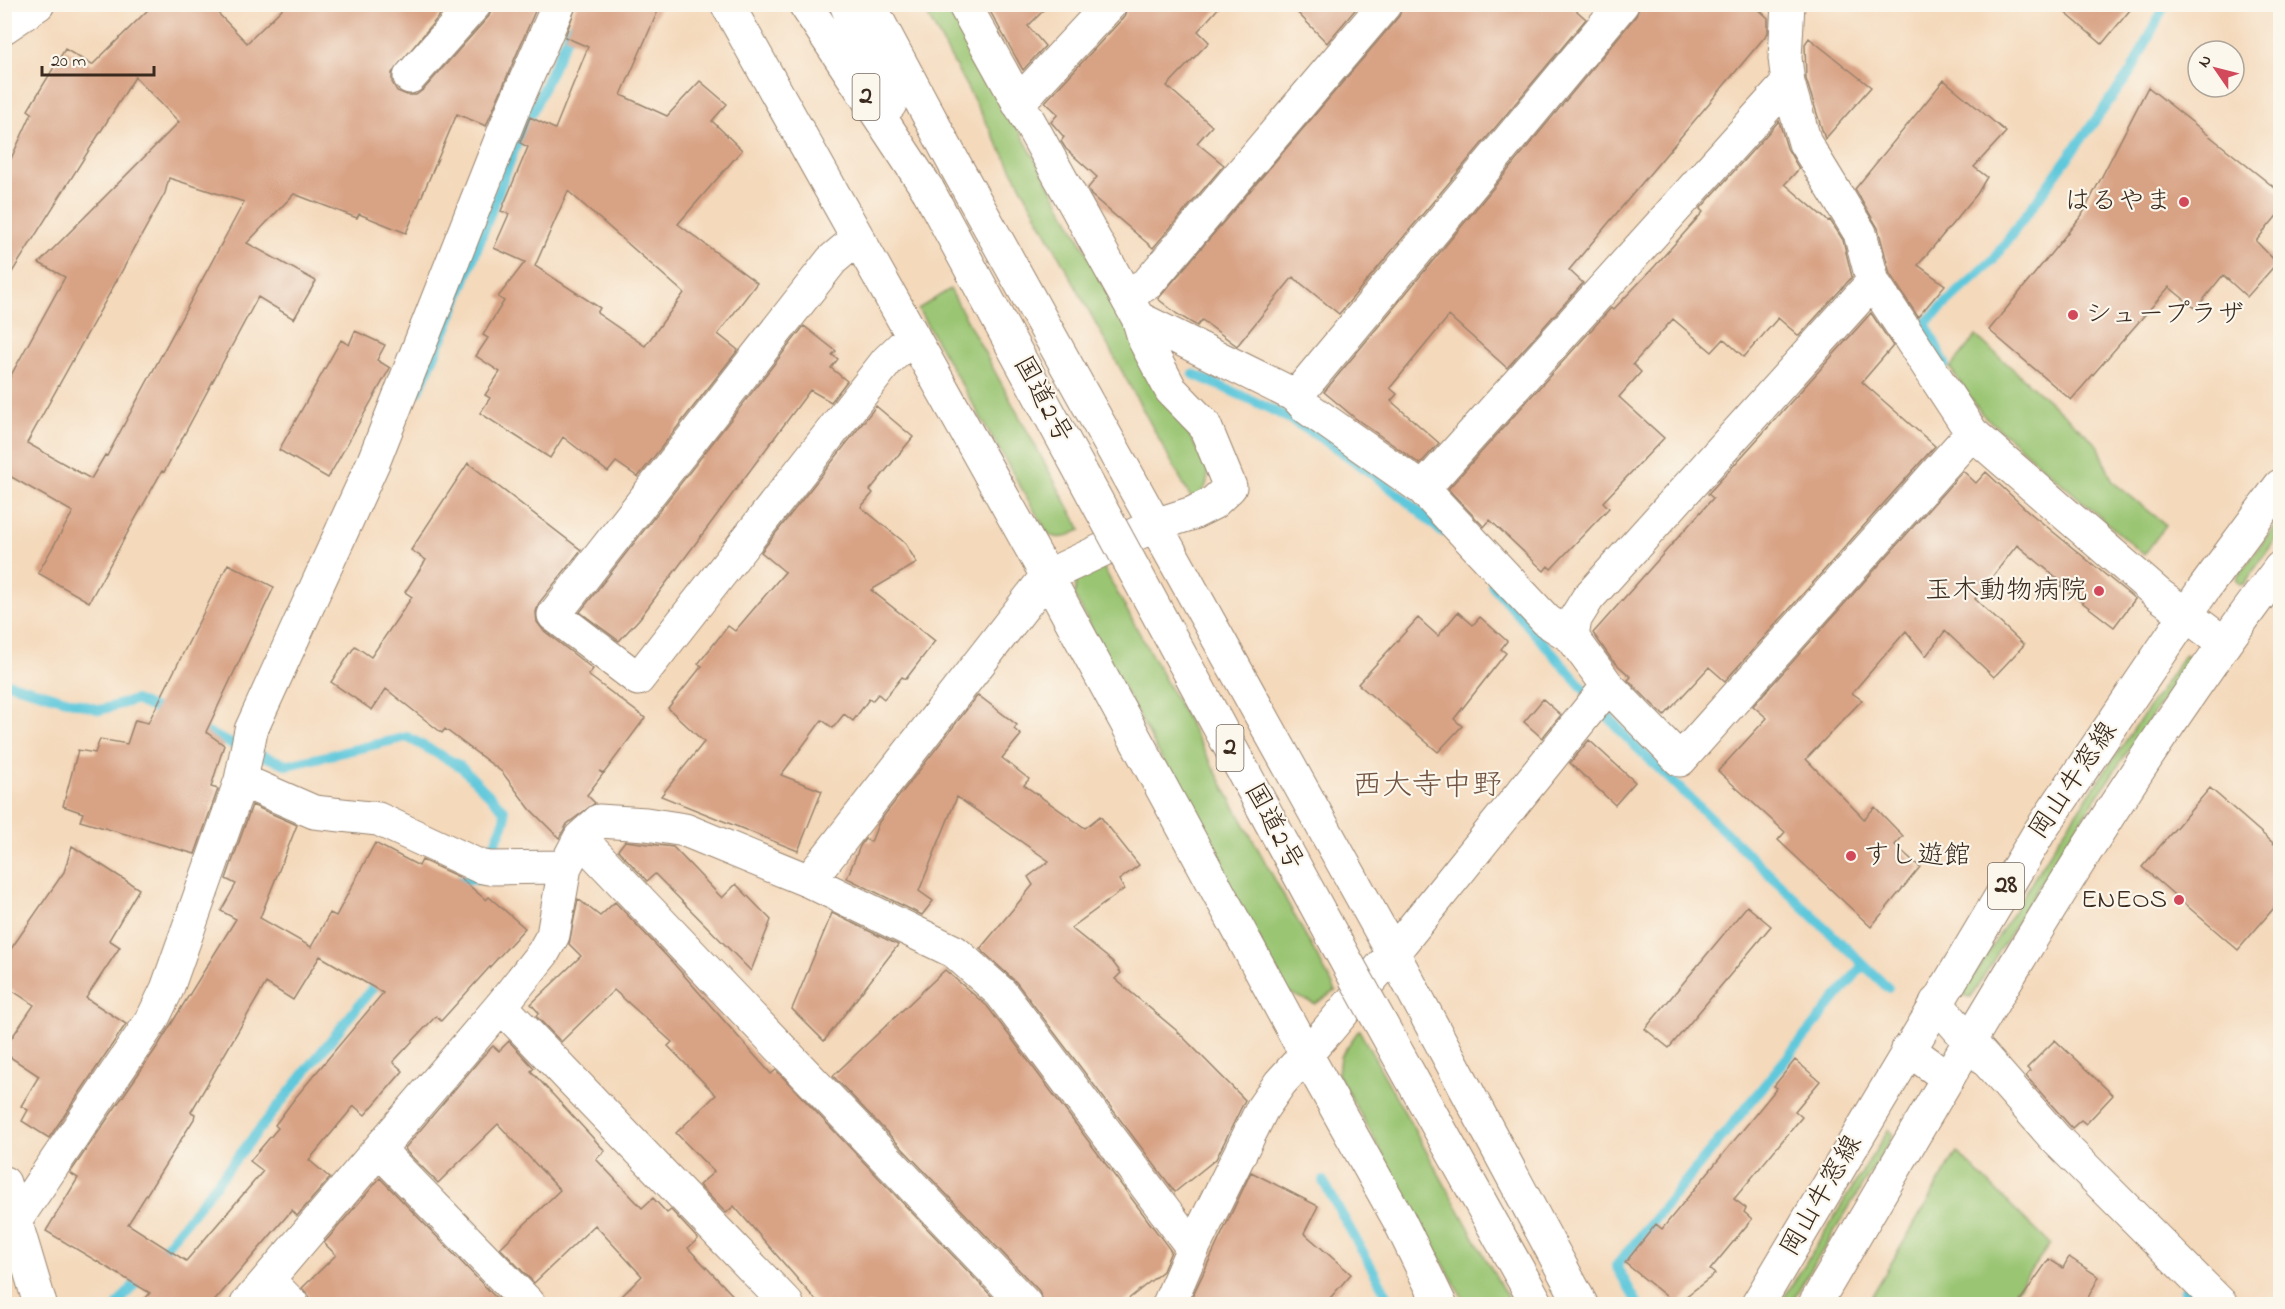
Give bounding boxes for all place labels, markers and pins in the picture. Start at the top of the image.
place label: はるやま [2064,183,2172,222]
marker: はるやま [2177,195,2191,209]
place label: シュープラザ [2085,296,2244,335]
marker: シュープラザ [2066,308,2080,322]
place label: 玉木動物病院 [1925,572,2087,611]
marker: 玉木動物病院 [2092,584,2106,598]
place label: すし遊館 [1863,837,1971,876]
marker: すし遊館 [1844,849,1858,863]
place label: ENEOS [2081,881,2167,920]
marker: ENEOS [2172,893,2186,907]

